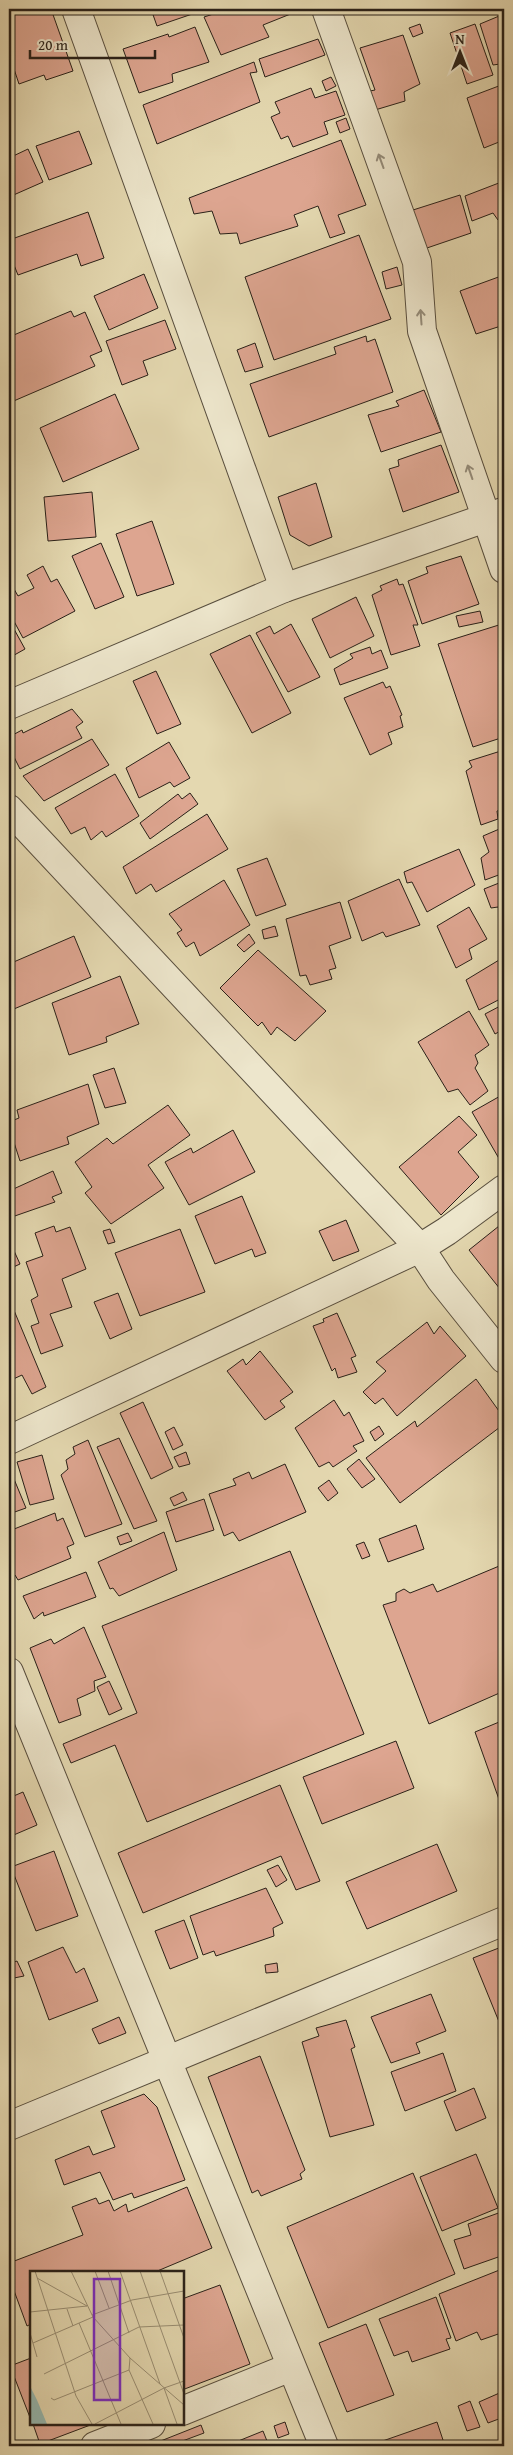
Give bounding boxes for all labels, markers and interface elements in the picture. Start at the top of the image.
scale bar [30,28,155,60]
north arrow [436,28,486,78]
text: N [455,29,465,49]
text: 20 m [38,34,69,55]
one-way arrow [376,154,385,170]
one-way arrow [416,310,426,326]
one-way arrow [465,465,474,480]
inset map [30,2271,184,2425]

